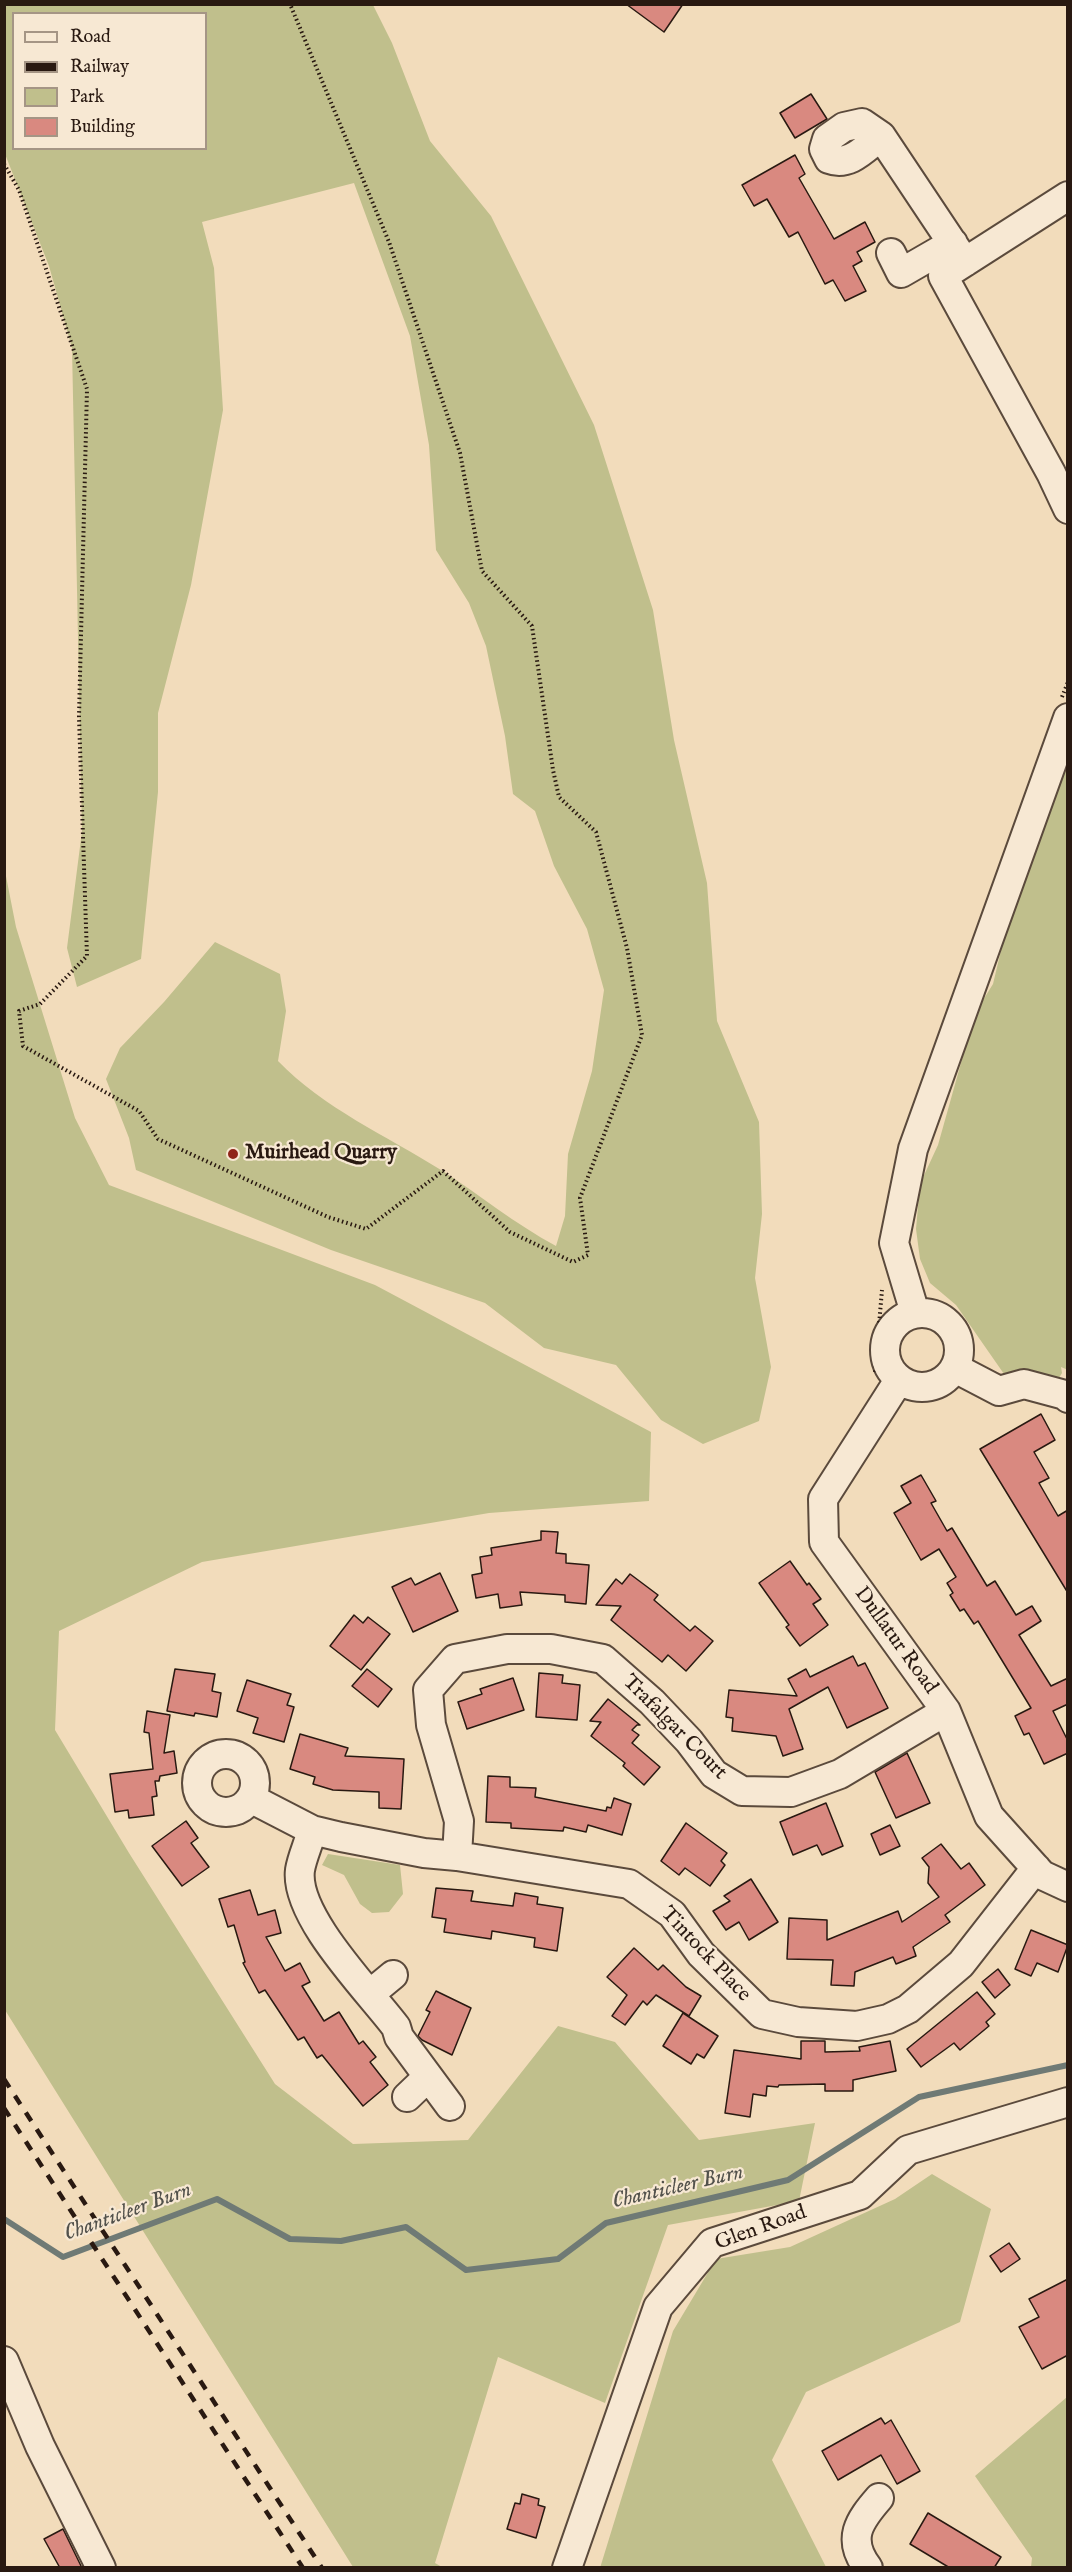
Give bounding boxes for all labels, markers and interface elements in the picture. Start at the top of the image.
legend [12,12,207,150]
text: Road [70,26,111,49]
text: Railway [70,56,129,79]
text: Park [70,86,104,109]
text: Building [70,116,135,139]
place label: Muirhead Quarry [245,1141,397,1167]
marker: Muirhead Quarry [226,1147,240,1161]
street label: Dullatur Road [848,1583,942,1699]
street label: Trafalgar Court [616,1670,732,1786]
street label: Tintock Place [655,1902,755,2008]
water label: Chanticleer Burn [610,2160,746,2216]
water label: Chanticleer Burn [61,2178,195,2248]
street label: Glen Road [712,2201,810,2257]

